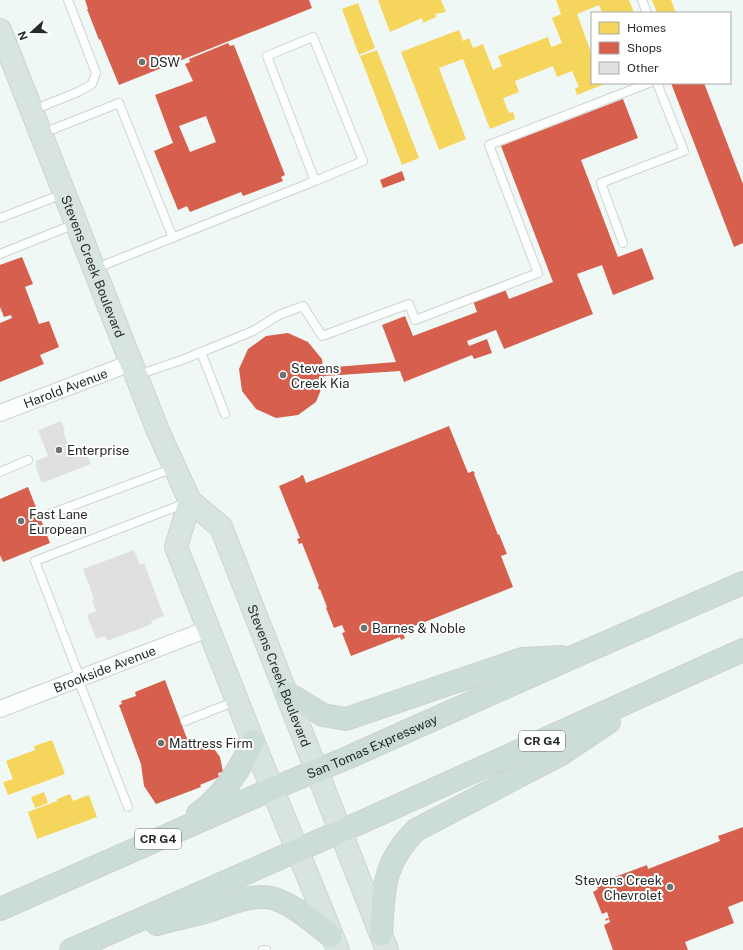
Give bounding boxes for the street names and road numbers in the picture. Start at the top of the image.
street label: Stevens Creek Boulevard [58,193,127,340]
street label: Harold Avenue [21,366,110,411]
street label: Stevens Creek Boulevard [244,602,314,749]
street label: Brookside Avenue [51,643,158,696]
street label: San Tomas Expressway [305,712,440,782]
road number: CR G4 [519,731,565,751]
road number: CR G4 [135,829,181,849]

